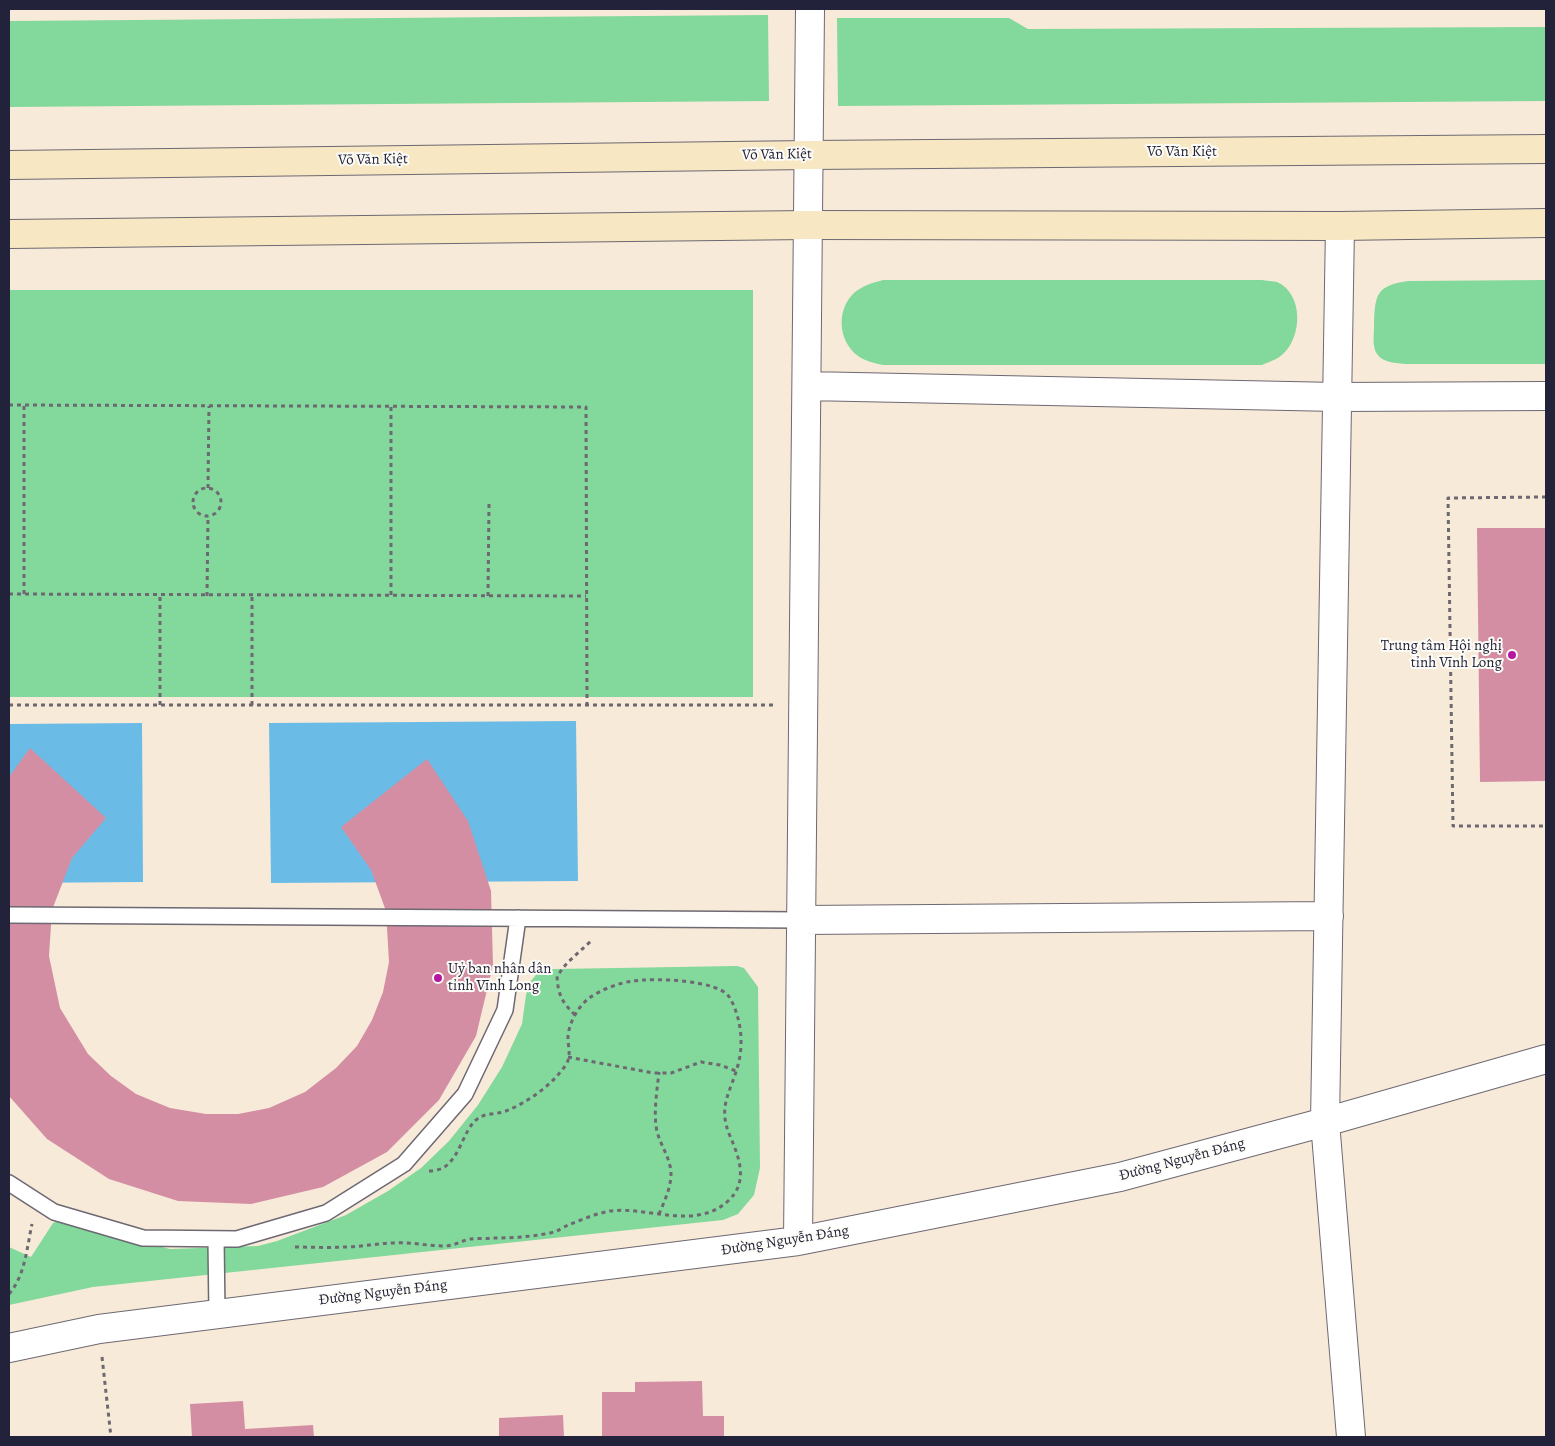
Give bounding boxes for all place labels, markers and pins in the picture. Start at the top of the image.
place label: Trung tâm Hội nghị tỉnh Vĩnh Long [1381,637,1502,672]
marker: Trung tâm Hội nghị tỉnh Vĩnh Long [1506,649,1518,661]
place label: Uỷ ban nhân dân tỉnh Vĩnh Long [448,960,551,995]
marker: Uỷ ban nhân dân tỉnh Vĩnh Long [432,972,444,984]

